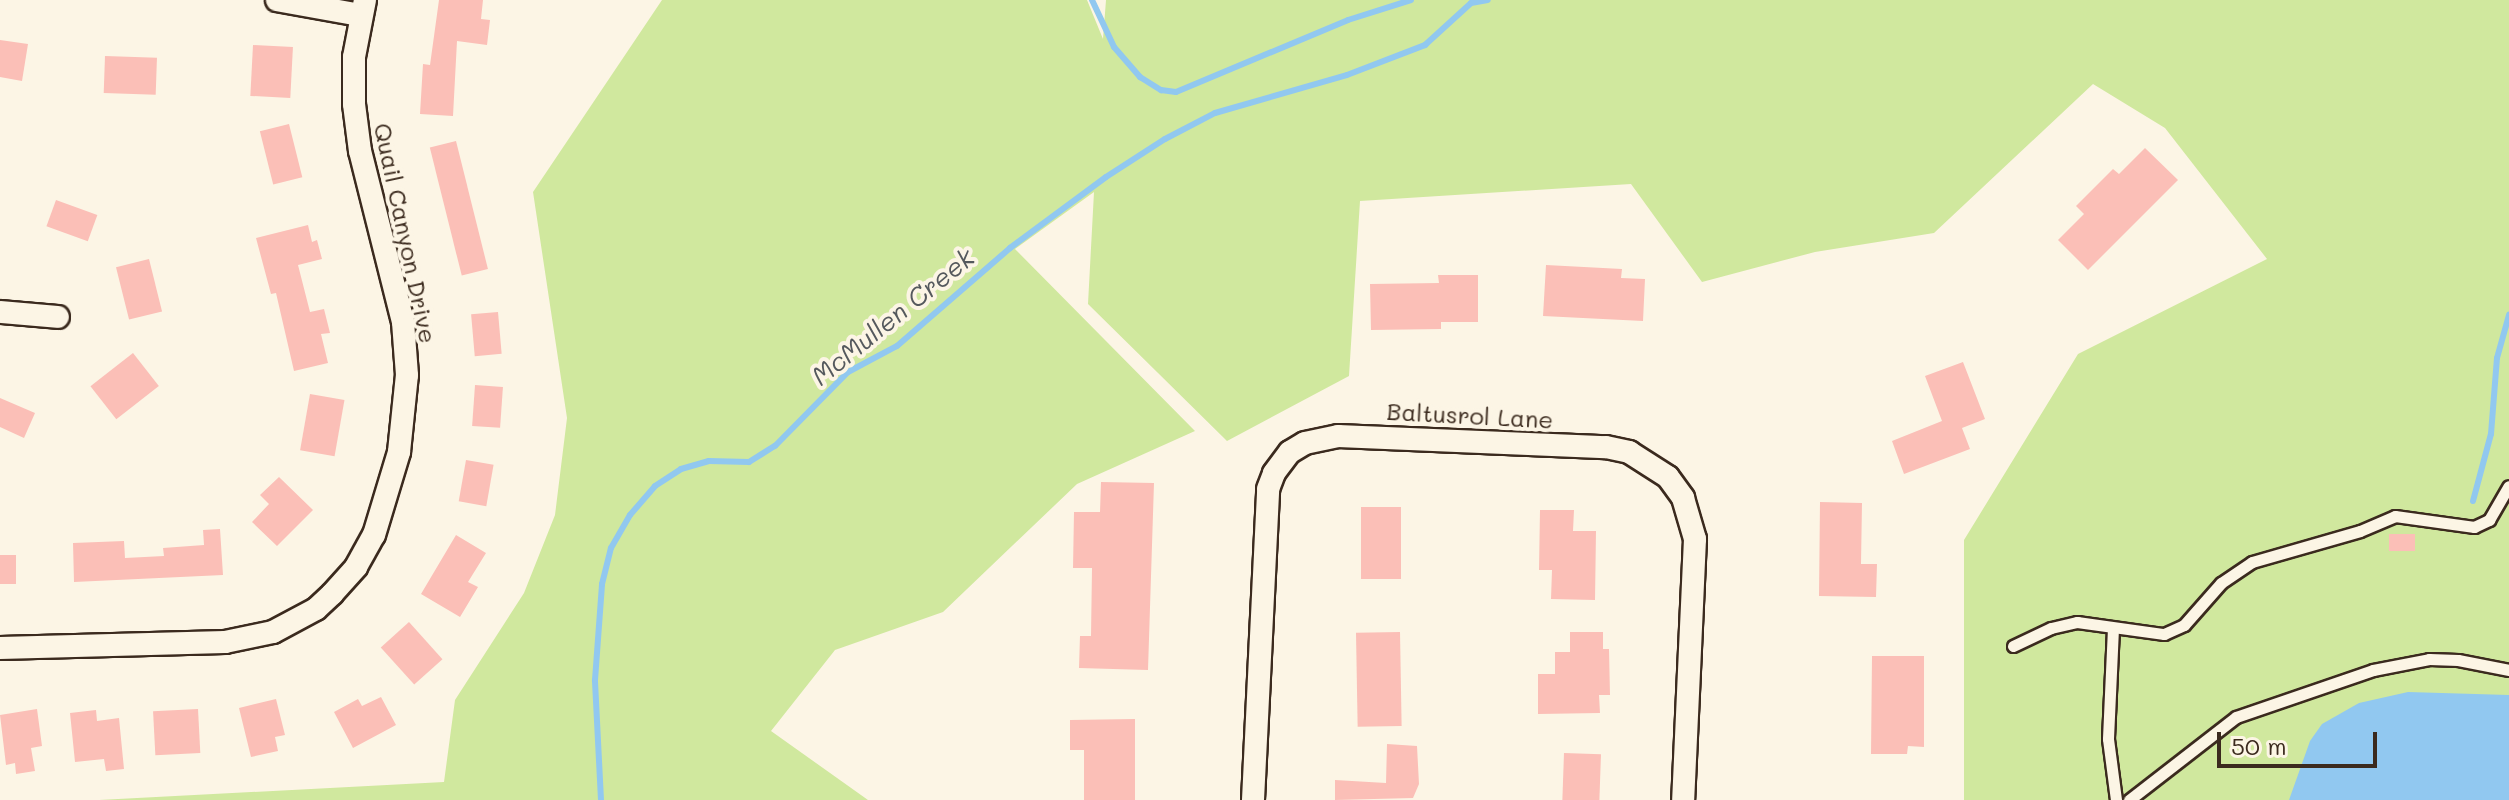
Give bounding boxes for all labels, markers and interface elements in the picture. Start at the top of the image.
street label: Quail Canyon Drive [369,120,443,346]
water label: McMullen Creek [805,242,981,392]
street label: Baltusrol Lane [1386,396,1554,434]
scale bar [2221,716,2381,766]
text: 50 m [2231,730,2287,761]

